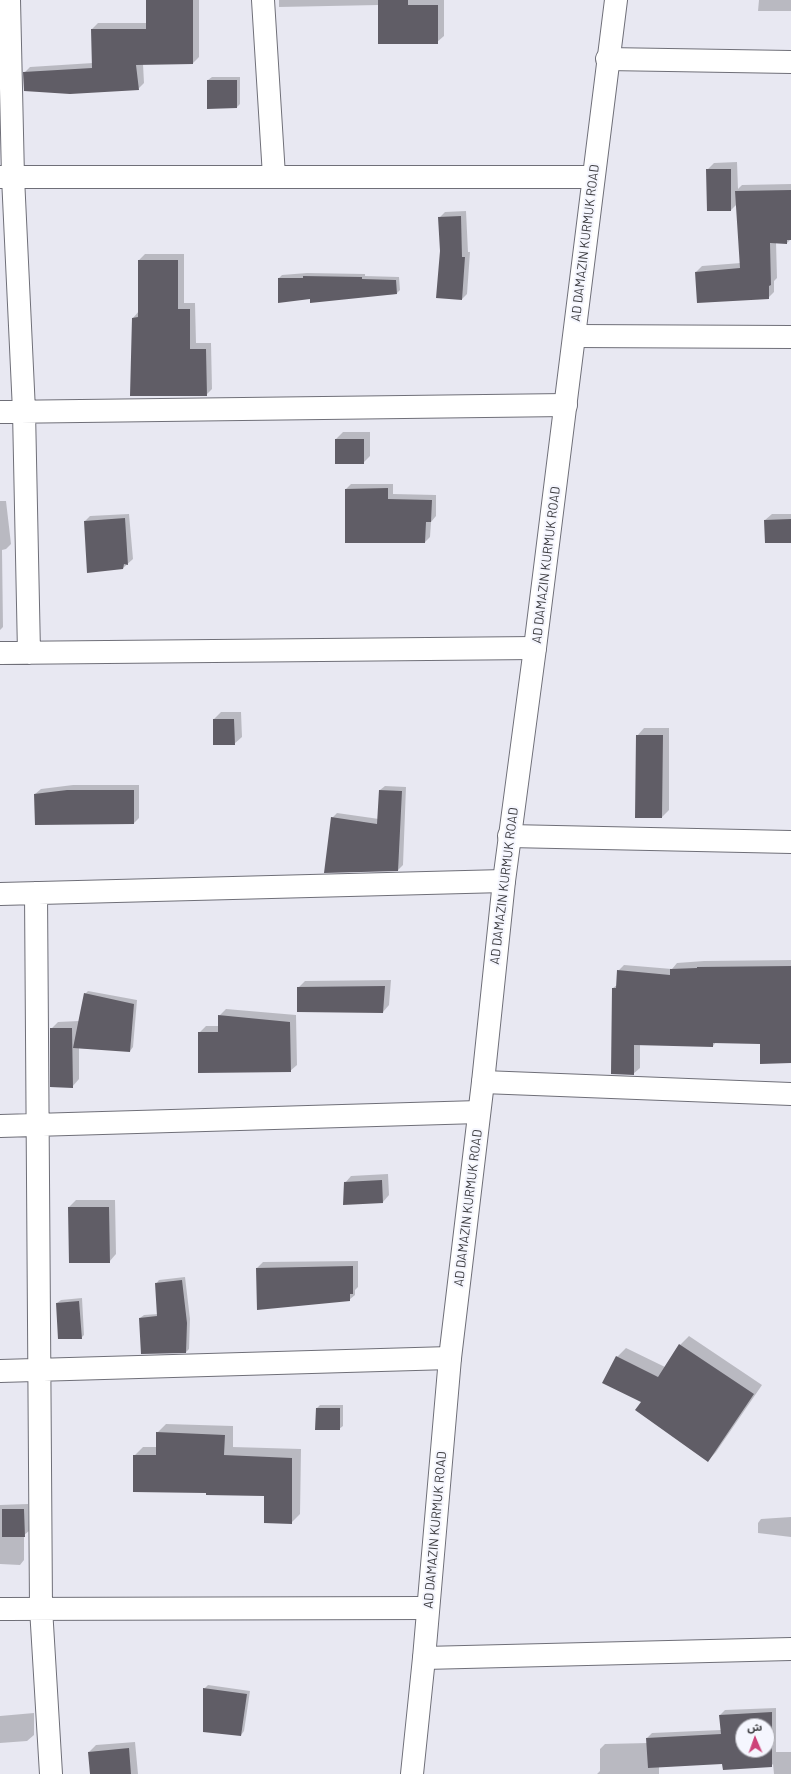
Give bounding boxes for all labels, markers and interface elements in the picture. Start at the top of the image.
street label: AD DAMAZIN KURMUK ROAD [568,164,602,322]
street label: AD DAMAZIN KURMUK ROAD [529,486,563,644]
street label: AD DAMAZIN KURMUK ROAD [487,807,521,965]
street label: AD DAMAZIN KURMUK ROAD [451,1129,485,1287]
street label: AD DAMAZIN KURMUK ROAD [420,1451,450,1609]
north arrow [735,1718,775,1758]
text: ش [747,1720,762,1733]

